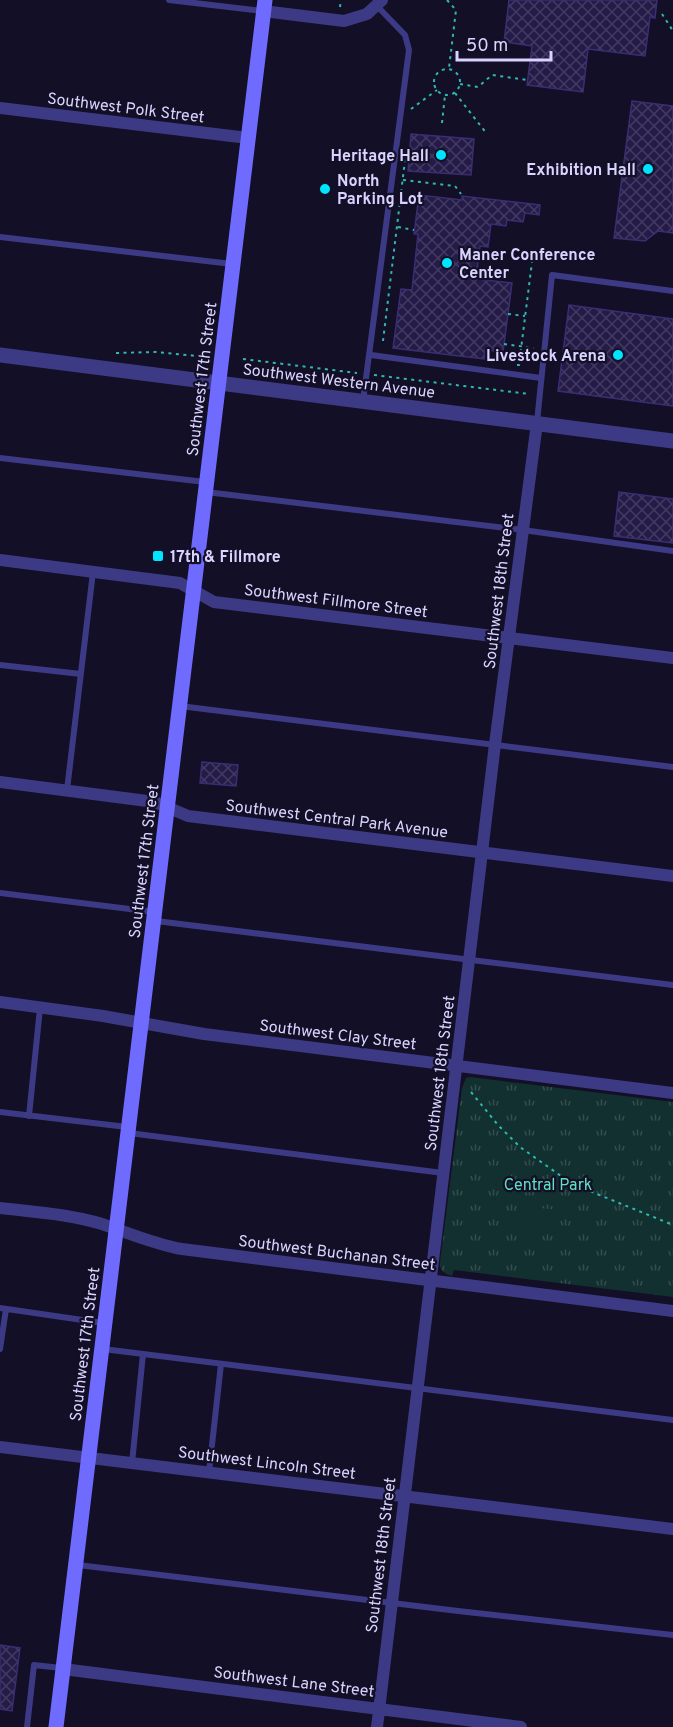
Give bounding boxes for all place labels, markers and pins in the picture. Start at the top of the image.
place label: Heritage Hall [330,147,429,167]
marker: Heritage Hall [434,148,448,162]
place label: Exhibition Hall [526,161,636,181]
marker: Exhibition Hall [641,162,655,176]
place label: North Parking Lot [337,172,423,210]
marker: North Parking Lot [318,182,332,196]
place label: Maner Conference Center [459,246,596,284]
marker: Maner Conference Center [440,256,454,270]
place label: Livestock Arena [486,347,606,367]
marker: Livestock Arena [611,348,625,362]
place label: 17th & Fillmore [170,548,281,568]
marker: 17th & Fillmore [151,549,165,563]

